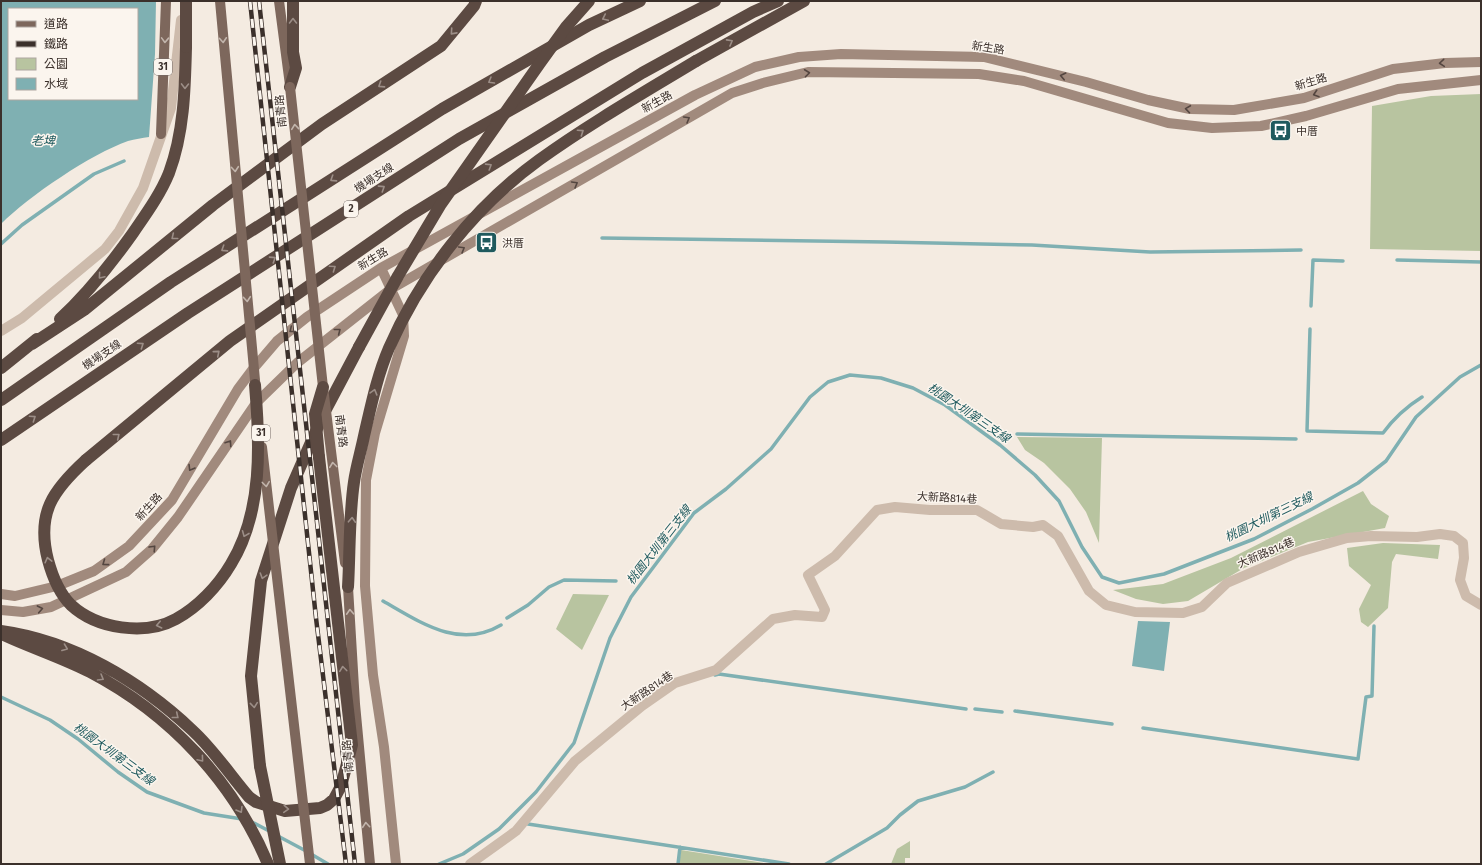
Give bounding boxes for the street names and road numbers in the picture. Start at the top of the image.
street label: 新生路 [971,39,1005,57]
road number: 31 [154,59,172,75]
street label: 新生路 [1293,71,1329,93]
street label: 新生路 [639,88,675,116]
street label: 南青路 [273,94,289,128]
street label: 機場支線 [352,161,396,195]
road number: 2 [344,201,358,217]
street label: 新生路 [356,245,390,273]
street label: 機場支線 [80,337,124,373]
street label: 南青路 [333,414,349,448]
road number: 31 [252,425,270,441]
street label: 新生路 [133,490,165,524]
street label: 大新路814巷 [917,490,977,506]
street label: 大新路814巷 [1236,535,1296,571]
street label: 大新路814巷 [618,669,676,713]
street label: 南青路 [340,739,356,773]

